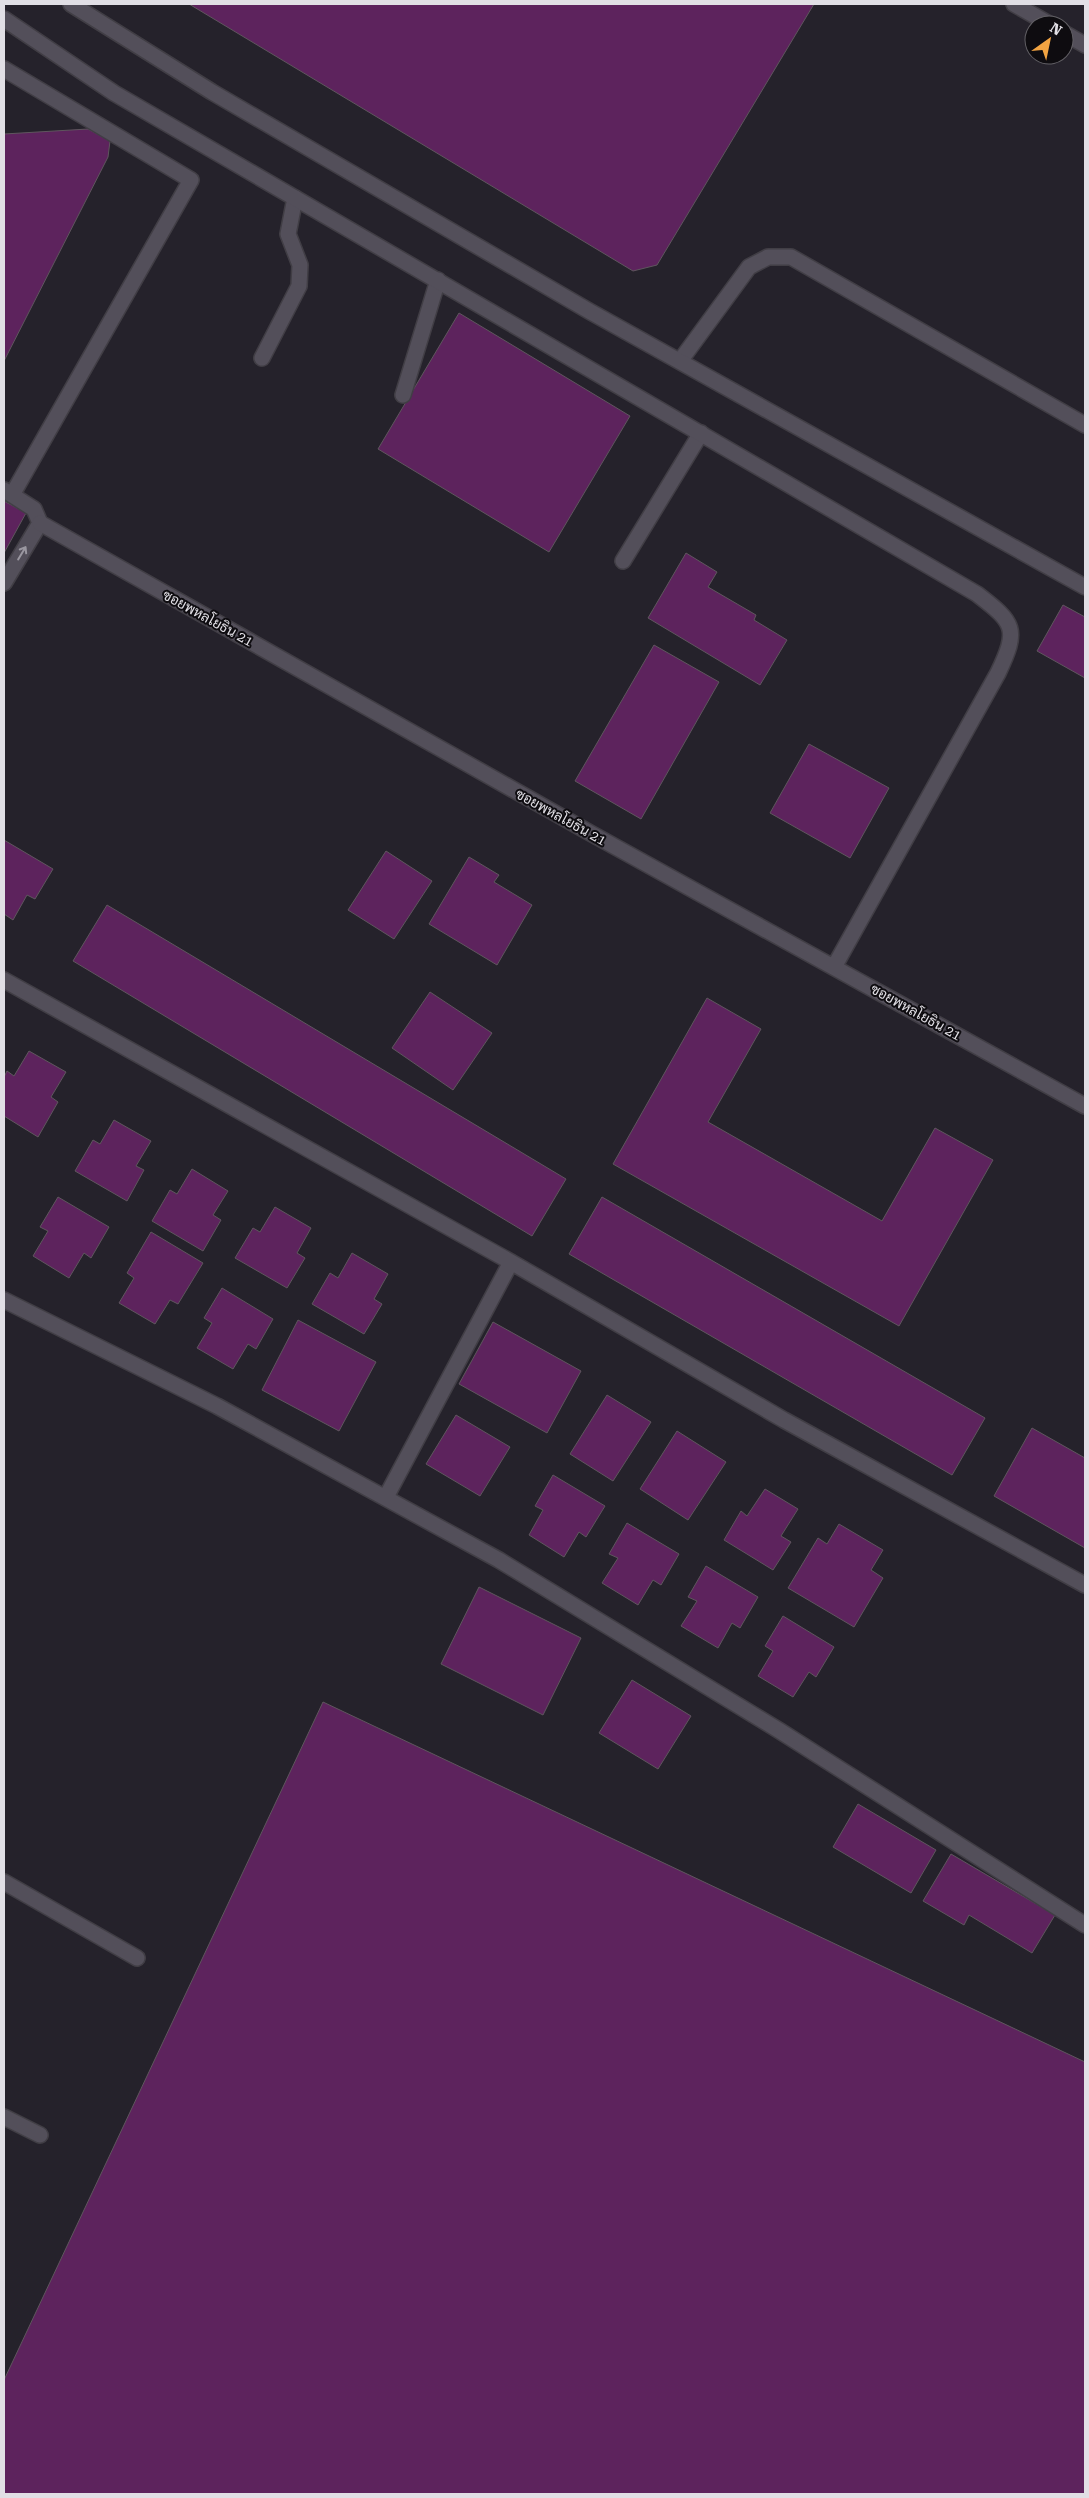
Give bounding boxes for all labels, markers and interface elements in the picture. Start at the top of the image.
north arrow [1024,15,1074,65]
text: N [1047,19,1065,39]
one-way arrow [17,547,27,561]
street label: ซอยพหลโยธิน 21 [160,587,256,650]
street label: ซอยพหลโยธิน 21 [513,786,609,849]
street label: ซอยพหลโยธิน 21 [868,981,964,1044]

